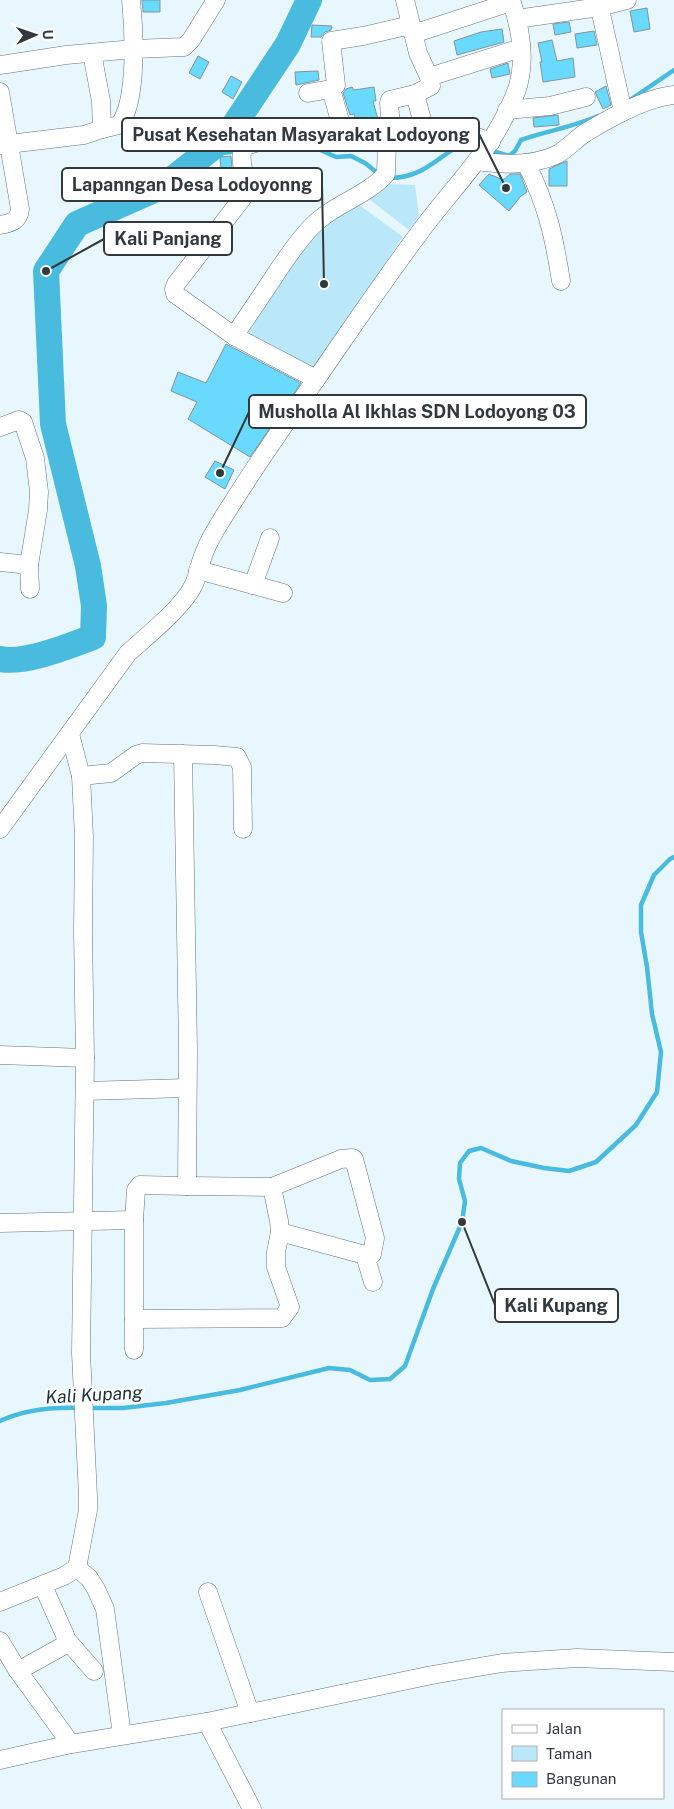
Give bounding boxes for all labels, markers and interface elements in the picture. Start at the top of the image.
north arrow [10,10,60,60]
text: U [40,29,56,40]
callout: Pusat Kesehatan Masyarakat Lodoyong [122,118,479,151]
text: Pusat Kesehatan Masyarakat Lodoyong [132,124,470,145]
callout: Lapanngan Desa Lodoyonng [62,168,322,201]
text: Lapanngan Desa Lodoyonng [72,174,312,195]
callout: Kali Panjang [104,222,232,255]
text: Kali Panjang [114,228,222,249]
callout: Musholla Al Ikhlas SDN Lodoyong 03 [249,395,586,428]
text: Musholla Al Ikhlas SDN Lodoyong 03 [258,401,576,422]
callout: Kali Kupang [495,1289,618,1322]
text: Kali Kupang [504,1295,608,1316]
water label: Kali Kupang [45,1381,143,1408]
legend [502,1709,664,1799]
text: Jalan [546,1720,582,1737]
text: Taman [546,1745,592,1762]
text: Bangunan [546,1770,617,1787]

